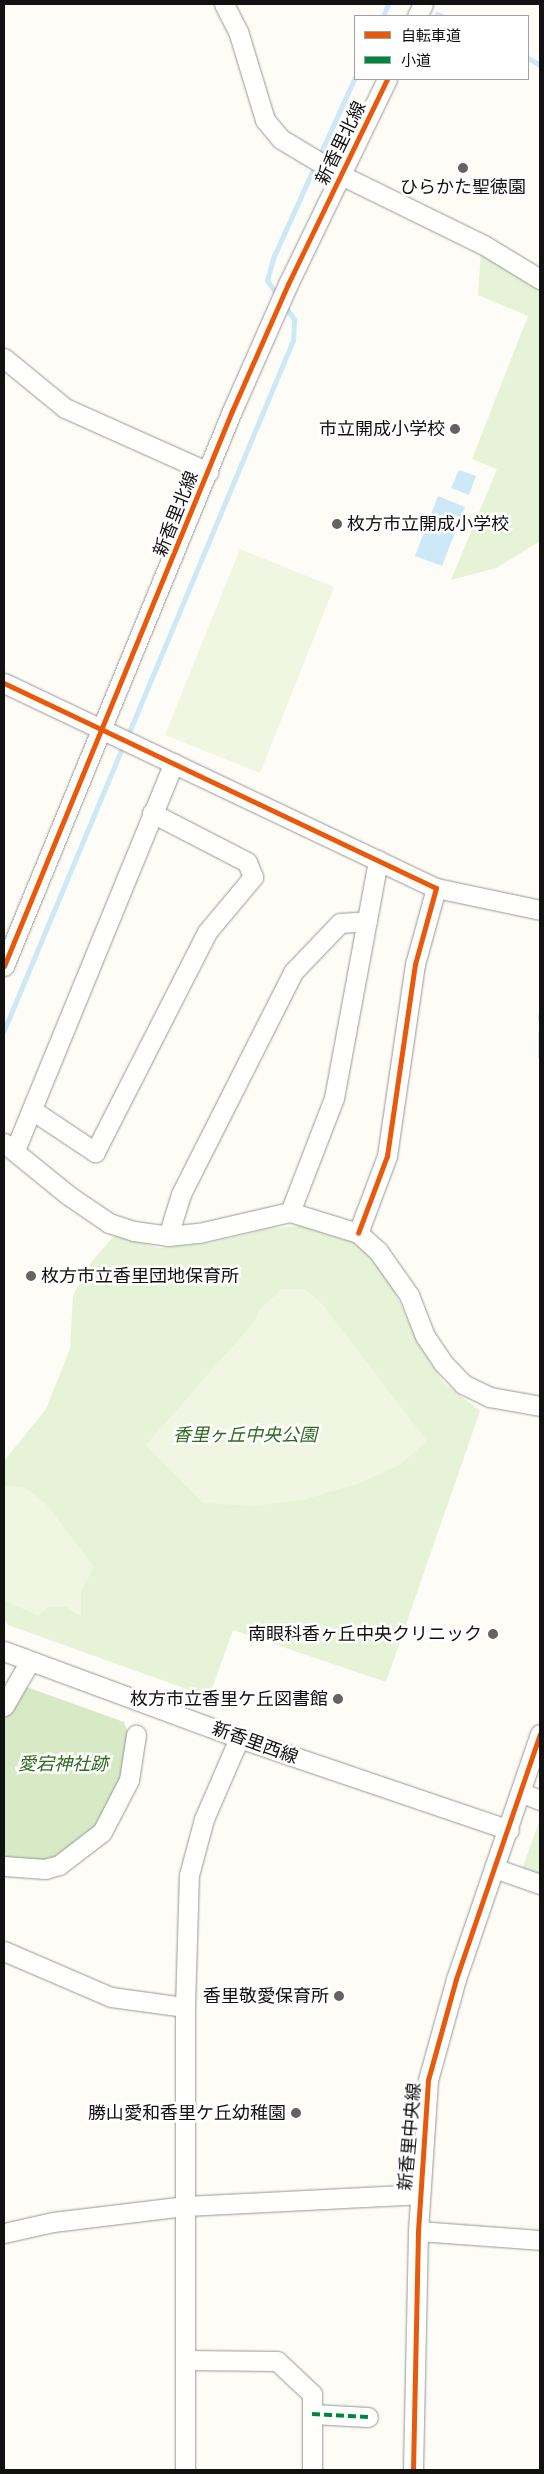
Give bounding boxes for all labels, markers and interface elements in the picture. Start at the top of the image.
legend [354,15,529,80]
text: 自転車道 [401,26,461,45]
text: 小道 [401,51,431,70]
street label: 新香里北線 [312,98,370,188]
marker: ひらかた聖徳園 [457,162,469,174]
place label: ひらかた聖徳園 [400,176,526,198]
place label: 市立開成小学校 [319,418,445,440]
marker: 市立開成小学校 [449,423,461,435]
street label: 新香里北線 [149,468,203,560]
place label: 枚方市立開成小学校 [347,513,509,535]
marker: 枚方市立開成小学校 [331,518,343,530]
place label: 枚方市立香里団地保育所 [41,1265,239,1287]
marker: 枚方市立香里団地保育所 [25,1270,37,1282]
park label: 香里ヶ丘中央公園 [173,1424,317,1446]
place label: 南眼科香ヶ丘中央クリニック [248,1623,482,1645]
marker: 南眼科香ヶ丘中央クリニック [486,1627,500,1641]
place label: 枚方市立香里ケ丘図書館 [130,1688,328,1710]
marker: 枚方市立香里ケ丘図書館 [332,1693,344,1705]
street label: 新香里西線 [209,1717,301,1769]
park label: 愛宕神社跡 [18,1753,108,1775]
place label: 香里敬愛保育所 [203,1985,329,2007]
marker: 香里敬愛保育所 [333,1990,345,2002]
street label: 新香里中央線 [395,2082,425,2192]
place label: 勝山愛和香里ケ丘幼稚園 [88,2102,286,2124]
marker: 勝山愛和香里ケ丘幼稚園 [290,2107,302,2119]

